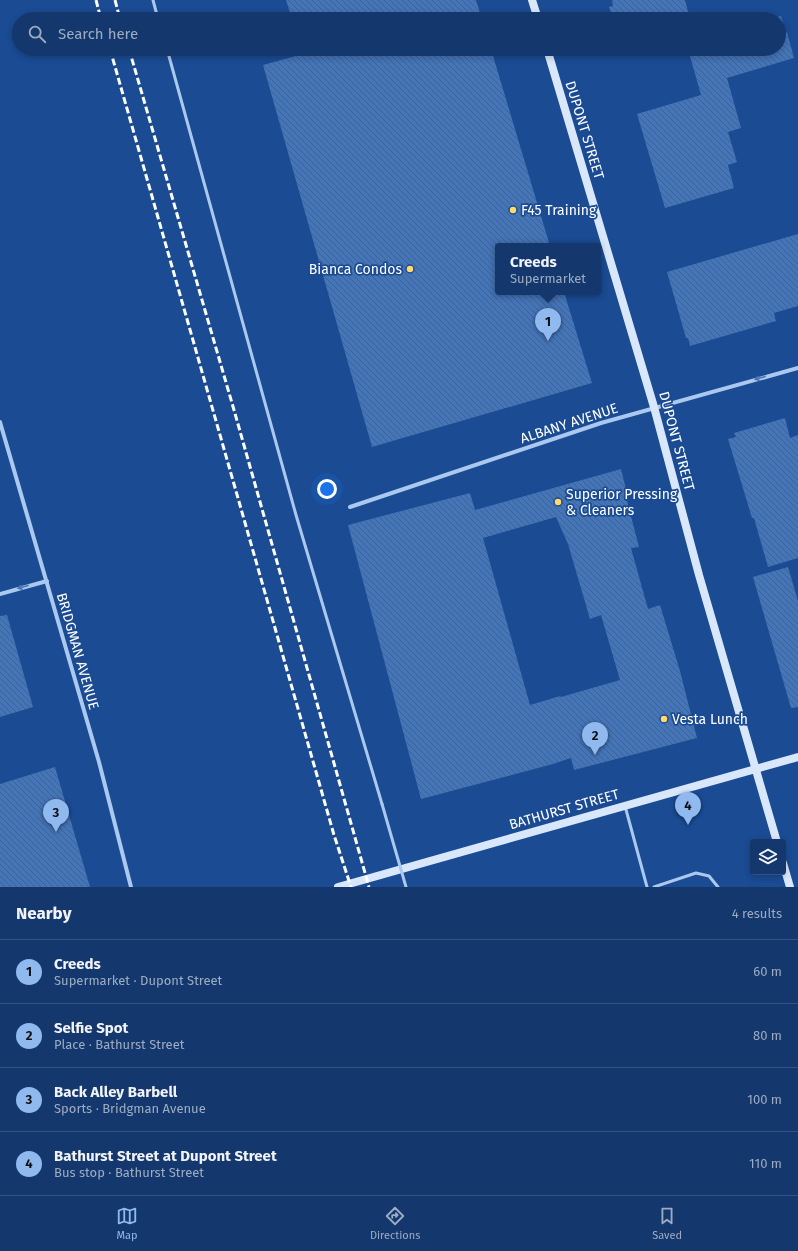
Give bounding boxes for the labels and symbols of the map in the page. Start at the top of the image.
street label: DUPONT STREET [562,79,608,182]
place label: F45 Training [521,202,597,219]
marker: F45 Training [508,205,518,215]
place label: Bianca Condos [309,261,402,278]
marker: Bianca Condos [405,264,415,274]
pin: 1 [535,308,561,341]
one-way arrow [754,375,766,381]
street label: DUPONT STREET [655,390,698,493]
street label: ALBANY AVENUE [518,400,620,447]
your location [317,479,337,499]
place label: Superior Pressing & Cleaners [566,486,678,519]
marker: Superior Pressing & Cleaners [553,497,563,507]
one-way arrow [17,585,30,591]
street label: BRIDGMAN AVENUE [53,591,102,711]
place label: Vesta Lunch [672,711,748,728]
marker: Vesta Lunch [659,714,669,724]
pin: 2 [582,722,608,755]
street label: BATHURST STREET [507,785,622,833]
pin: 4 [675,792,701,825]
pin: 3 [43,799,69,832]

